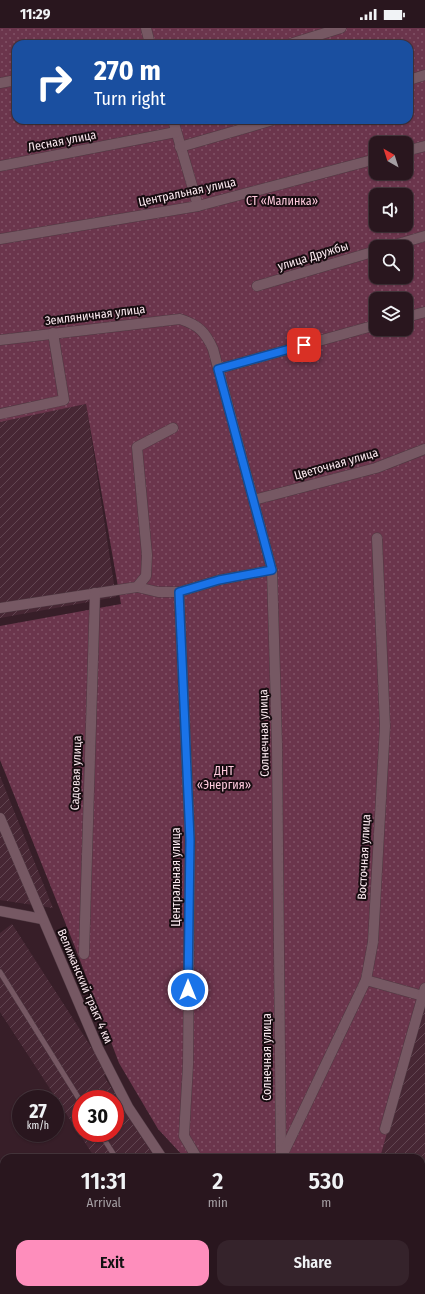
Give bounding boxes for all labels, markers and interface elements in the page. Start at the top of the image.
text: 11:29 [20,5,50,23]
text: 270 m [94,54,161,87]
icon: right [28,56,80,108]
text: Turn right [94,88,166,110]
street label: Лесная улица [27,128,97,154]
north arrow [369,136,413,180]
map controls [369,136,413,336]
street label: Центральная улица [137,175,237,209]
button: sound [369,188,413,232]
park label: CТ «Малинка» [246,194,318,208]
street label: улица Дружбы [276,239,350,273]
button: search [369,240,413,284]
button: layers [369,292,413,336]
street label: Земляничная улица [44,302,146,328]
pin [287,328,321,362]
icon: arrive [293,334,315,356]
street label: Цветочная улица [292,445,380,483]
street label: Солнечная улица [256,689,272,777]
street label: Садовая улица [68,735,84,811]
park label: ДНТ «Энергия» [197,764,251,792]
street label: Восточная улица [355,814,373,900]
street label: Центральная улица [169,827,183,927]
street label: Велижанский тракт 4 км [54,927,116,1045]
position arrow [167,969,209,1011]
street label: Солнечная улица [260,1013,274,1101]
speed limit sign: 30 [72,1090,124,1142]
text: 27 [29,1099,47,1123]
text: km/h [27,1120,49,1132]
text: 11:31 [81,1167,127,1195]
text: 2 [212,1167,223,1195]
text: 530 [309,1167,344,1195]
text: Arrival [87,1195,121,1210]
text: min [208,1195,228,1210]
text: m [321,1195,331,1210]
button: Exit [16,1240,209,1286]
button: Share [217,1240,409,1286]

